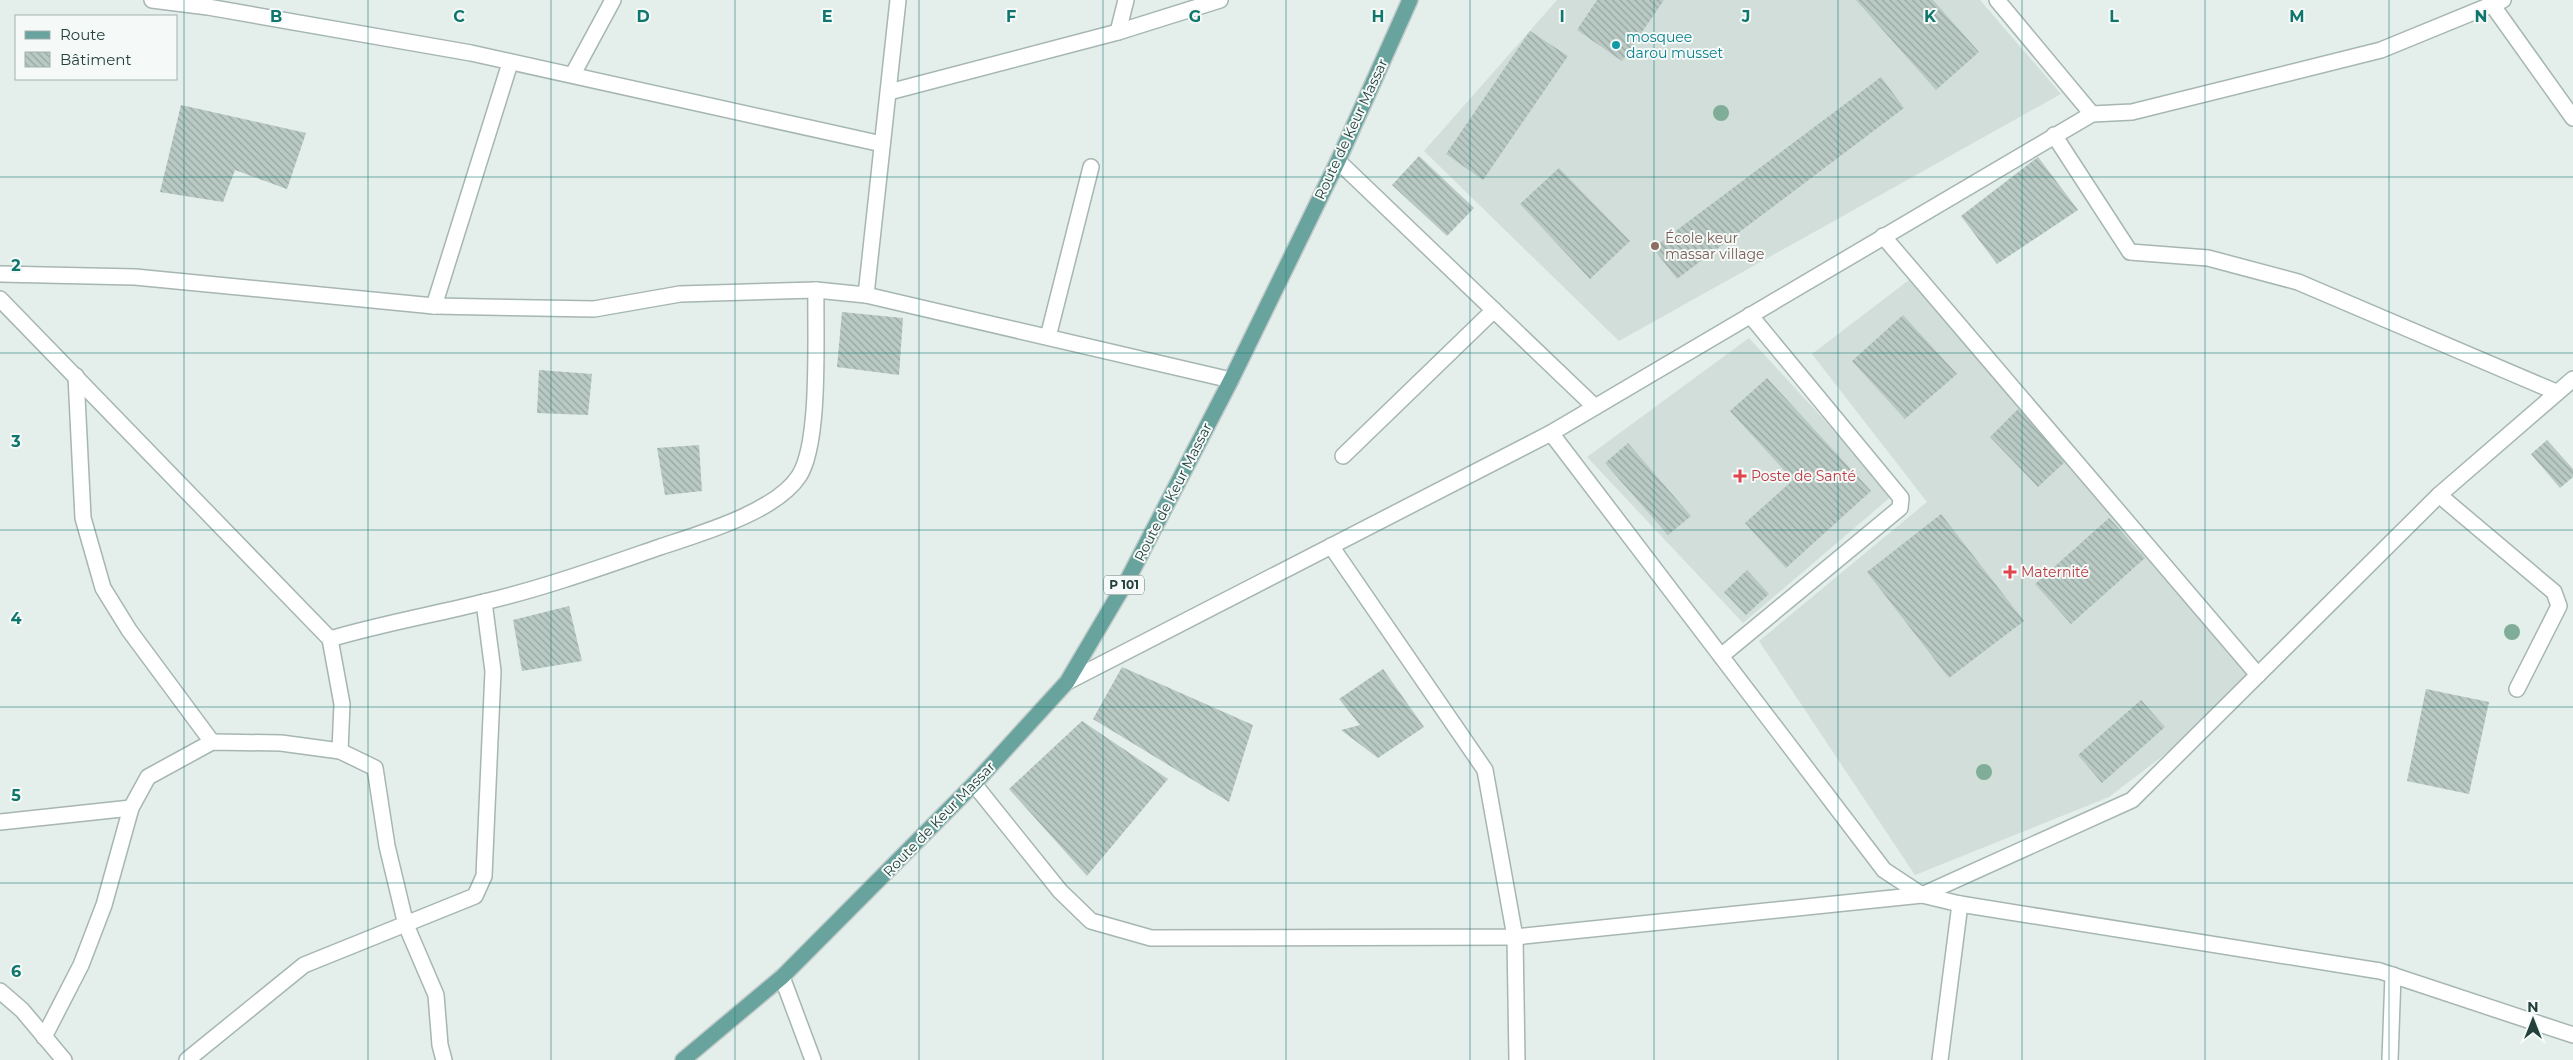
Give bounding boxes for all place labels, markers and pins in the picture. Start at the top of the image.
place label: mosquee darou musset [1626,28,1723,62]
marker: mosquee darou musset [1610,39,1622,51]
place label: École keur massar village [1665,229,1765,263]
marker: École keur massar village [1649,240,1661,252]
place label: Poste de Santé [1751,467,1856,485]
marker: Poste de Santé [1733,469,1747,483]
place label: Maternité [2021,563,2089,581]
marker: Maternité [2003,565,2017,579]

